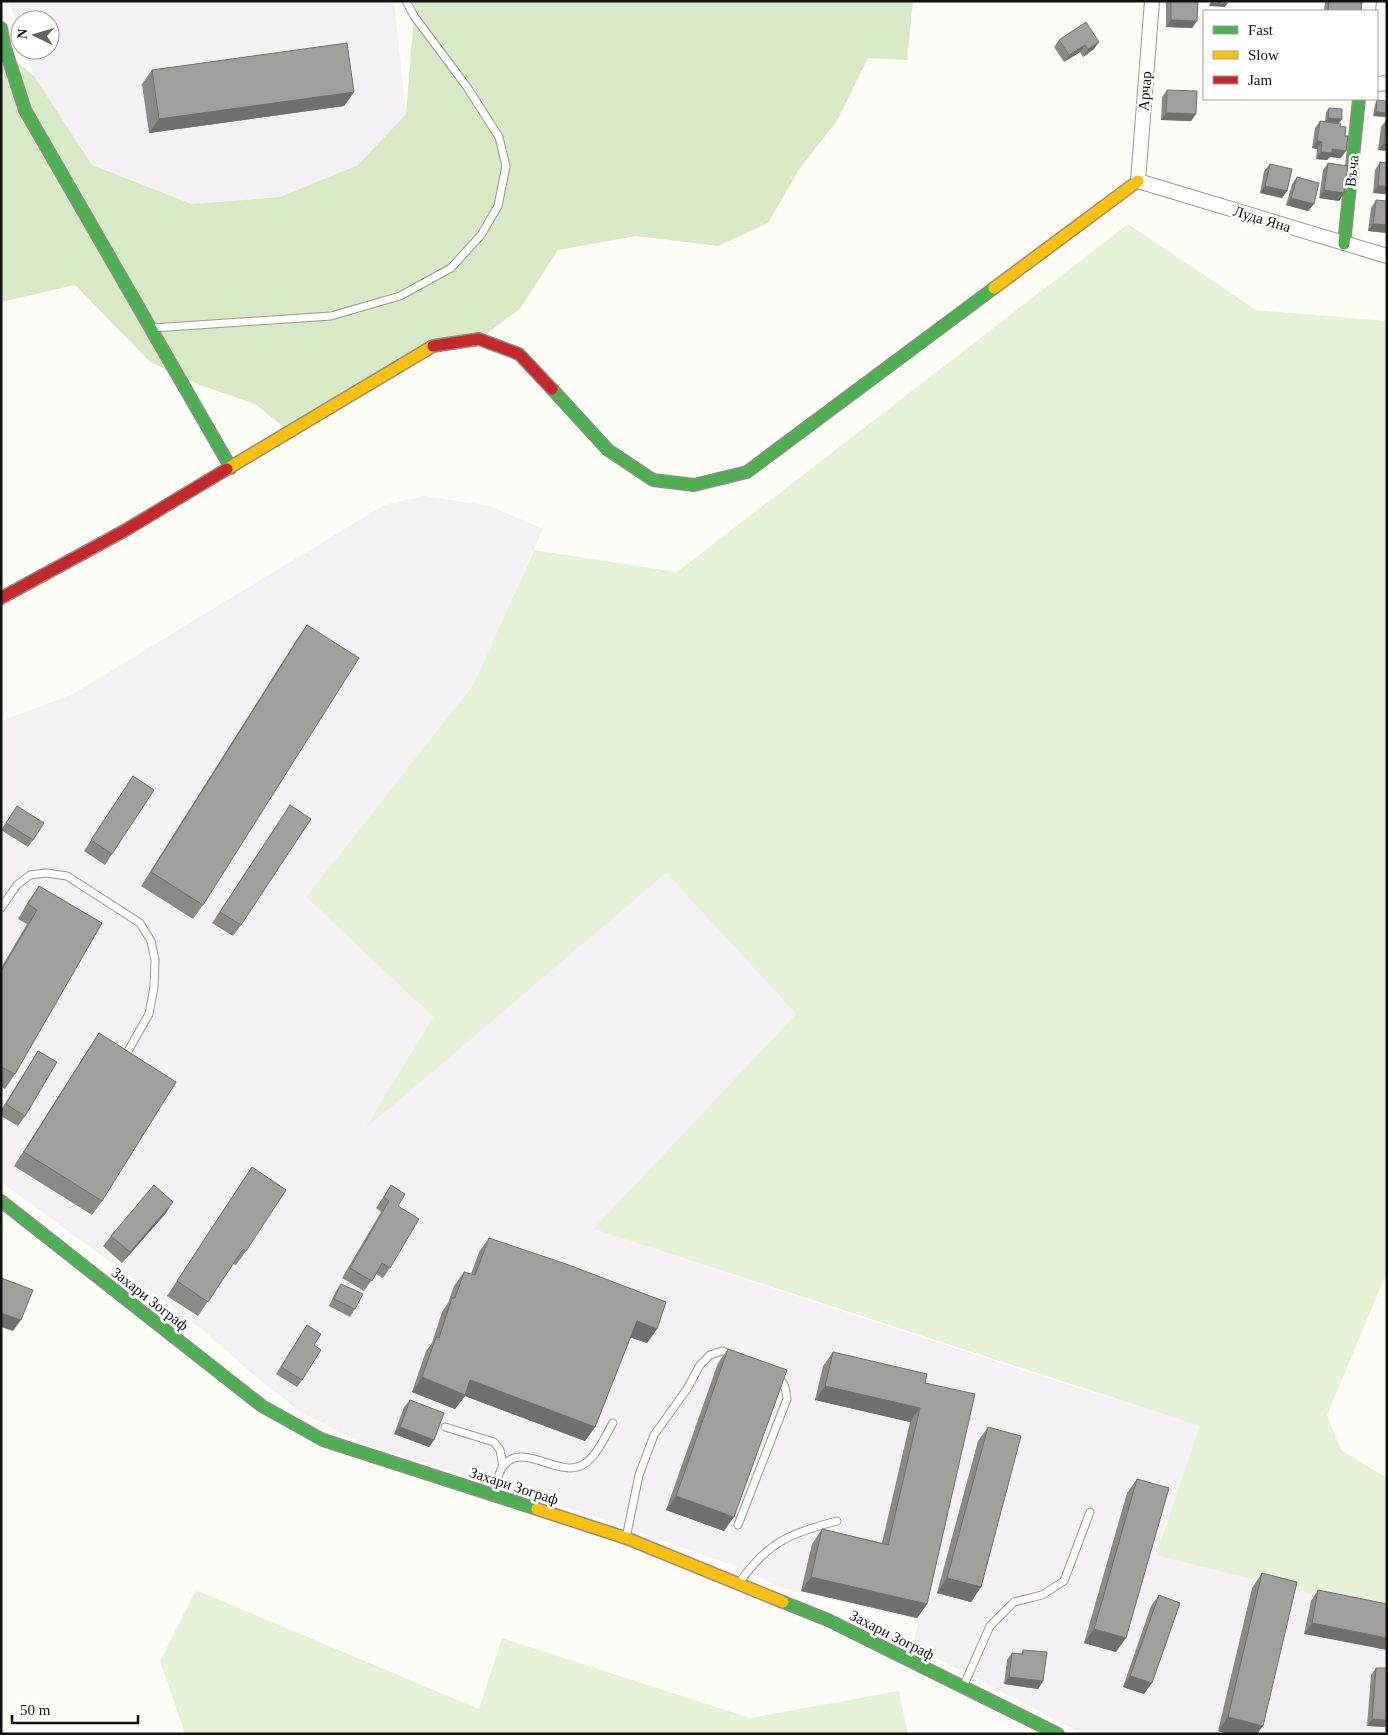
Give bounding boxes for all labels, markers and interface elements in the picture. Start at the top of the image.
north arrow [10,10,60,60]
legend [1203,10,1378,100]
text: Fast [1248,22,1274,38]
text: N [15,28,30,40]
text: Slow [1248,47,1279,63]
street label: Арчар [1136,71,1154,111]
text: Jam [1248,72,1272,88]
street label: Въча [1342,154,1362,188]
street label: Луда Яна [1231,203,1293,235]
street label: Захари Зограф [109,1264,192,1334]
street label: Захари Зограф [468,1464,561,1508]
street label: Захари Зограф [847,1607,937,1663]
scale bar [12,1692,139,1724]
text: 50 m [20,1702,51,1718]

